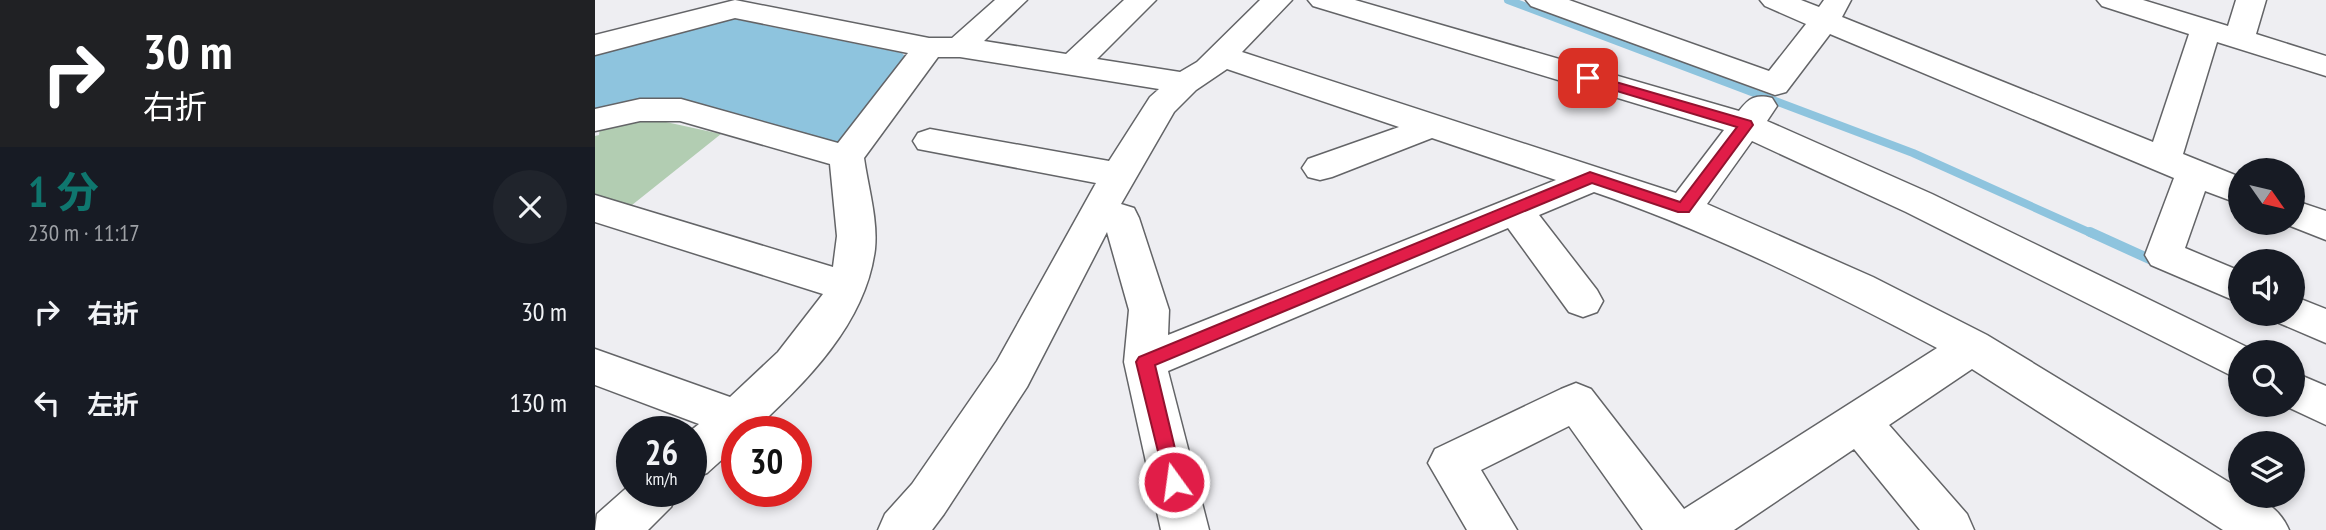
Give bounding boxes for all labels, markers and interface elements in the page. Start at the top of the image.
text: 30 m [143,19,232,83]
icon: right [28,28,119,119]
pin [1558,48,1618,108]
icon: arrive [1569,59,1607,97]
text: 右折 [143,85,207,127]
north arrow [2228,158,2305,234]
map controls [2228,158,2305,508]
text: 1 分 [28,164,99,219]
button: close [493,170,567,244]
text: 230 m · 11:17 [28,218,140,247]
button: sound [2228,249,2305,326]
icon: right [28,293,66,331]
text: 30 m [521,295,567,328]
text: 右折 [87,297,139,330]
button: search [2228,340,2305,417]
icon: left [28,384,66,422]
text: 130 m [509,386,567,419]
text: 左折 [87,388,139,421]
speed limit sign: 30 [721,416,812,507]
text: 26 [645,429,678,475]
button: layers [2228,431,2305,508]
position arrow [1137,445,1211,519]
text: km/h [646,467,677,490]

